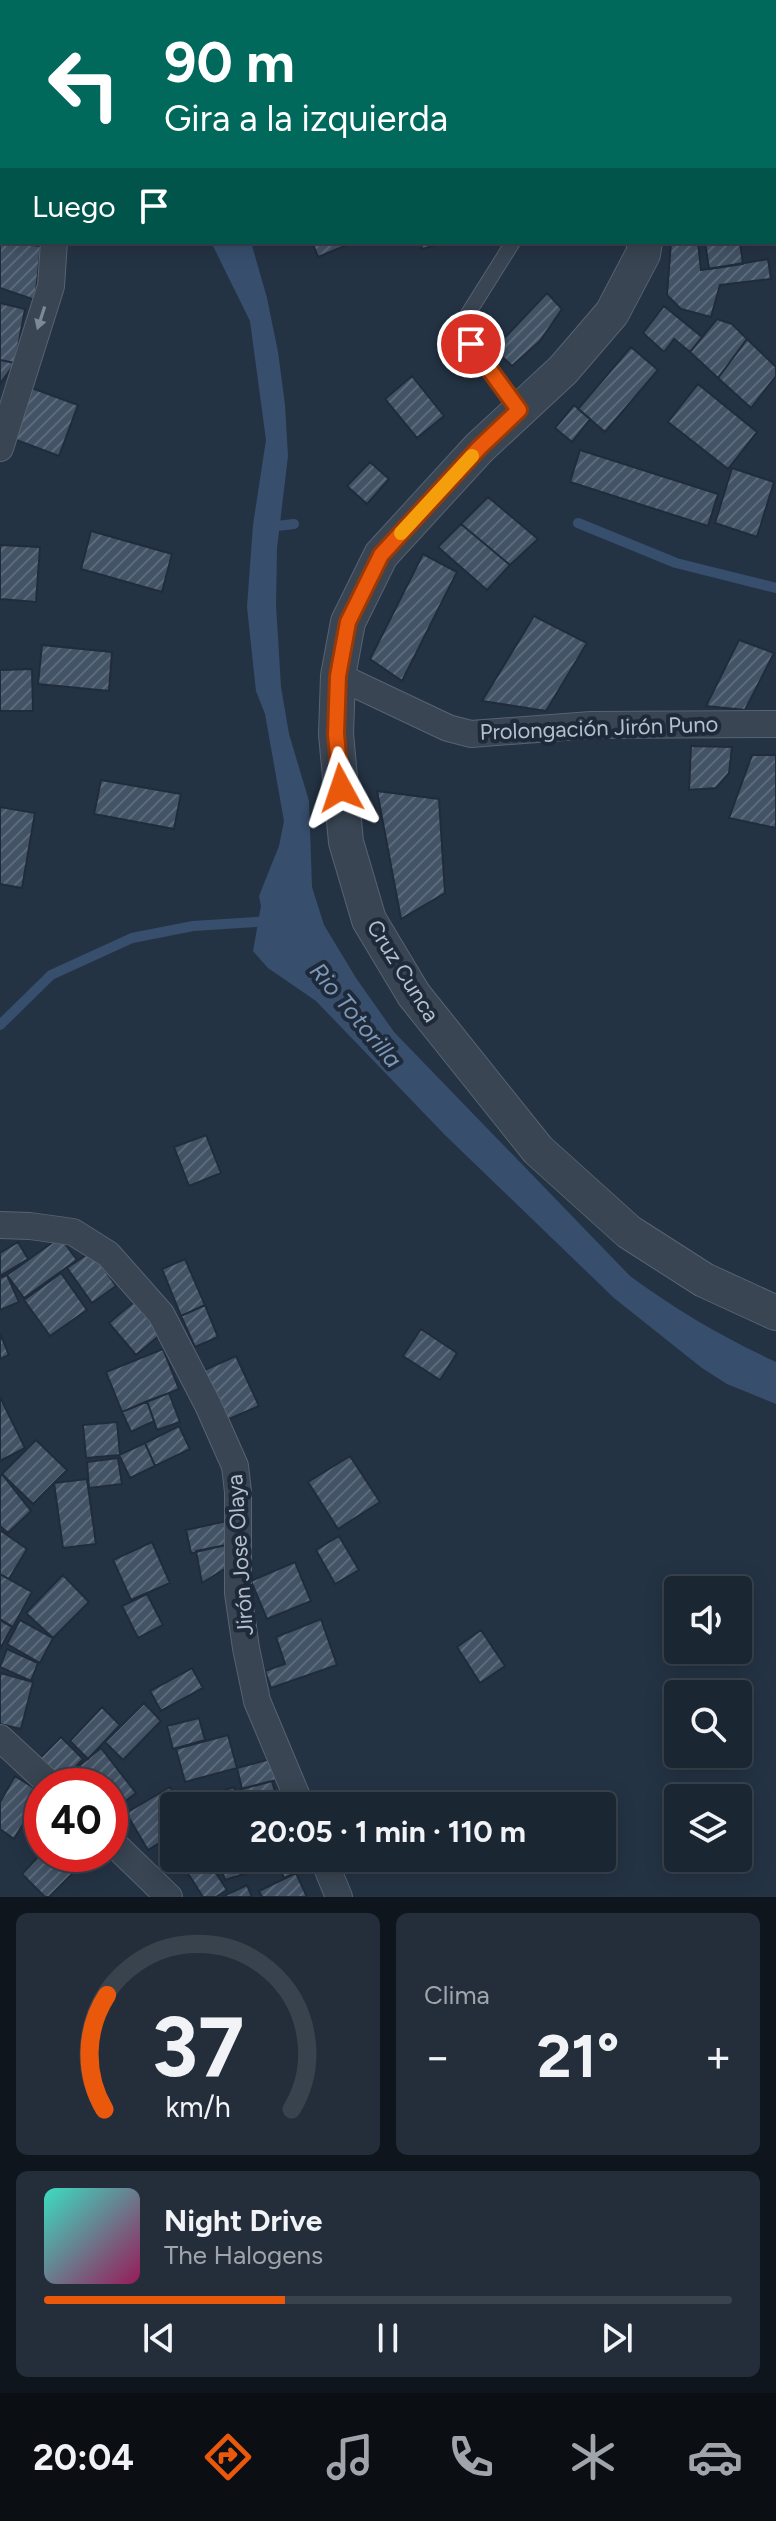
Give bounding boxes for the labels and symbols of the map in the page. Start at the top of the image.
one-way arrow [34,307,47,331]
pin [437,310,505,378]
street label: Prolongación Jirón Puno [479,710,719,746]
position arrow [299,746,383,830]
street label: Cruz Cunca [361,915,445,1027]
water label: Rio Totorilla [304,957,408,1073]
street label: Jirón Jose Olaya [221,1473,259,1637]
speed limit sign: 40 [24,1768,128,1872]

